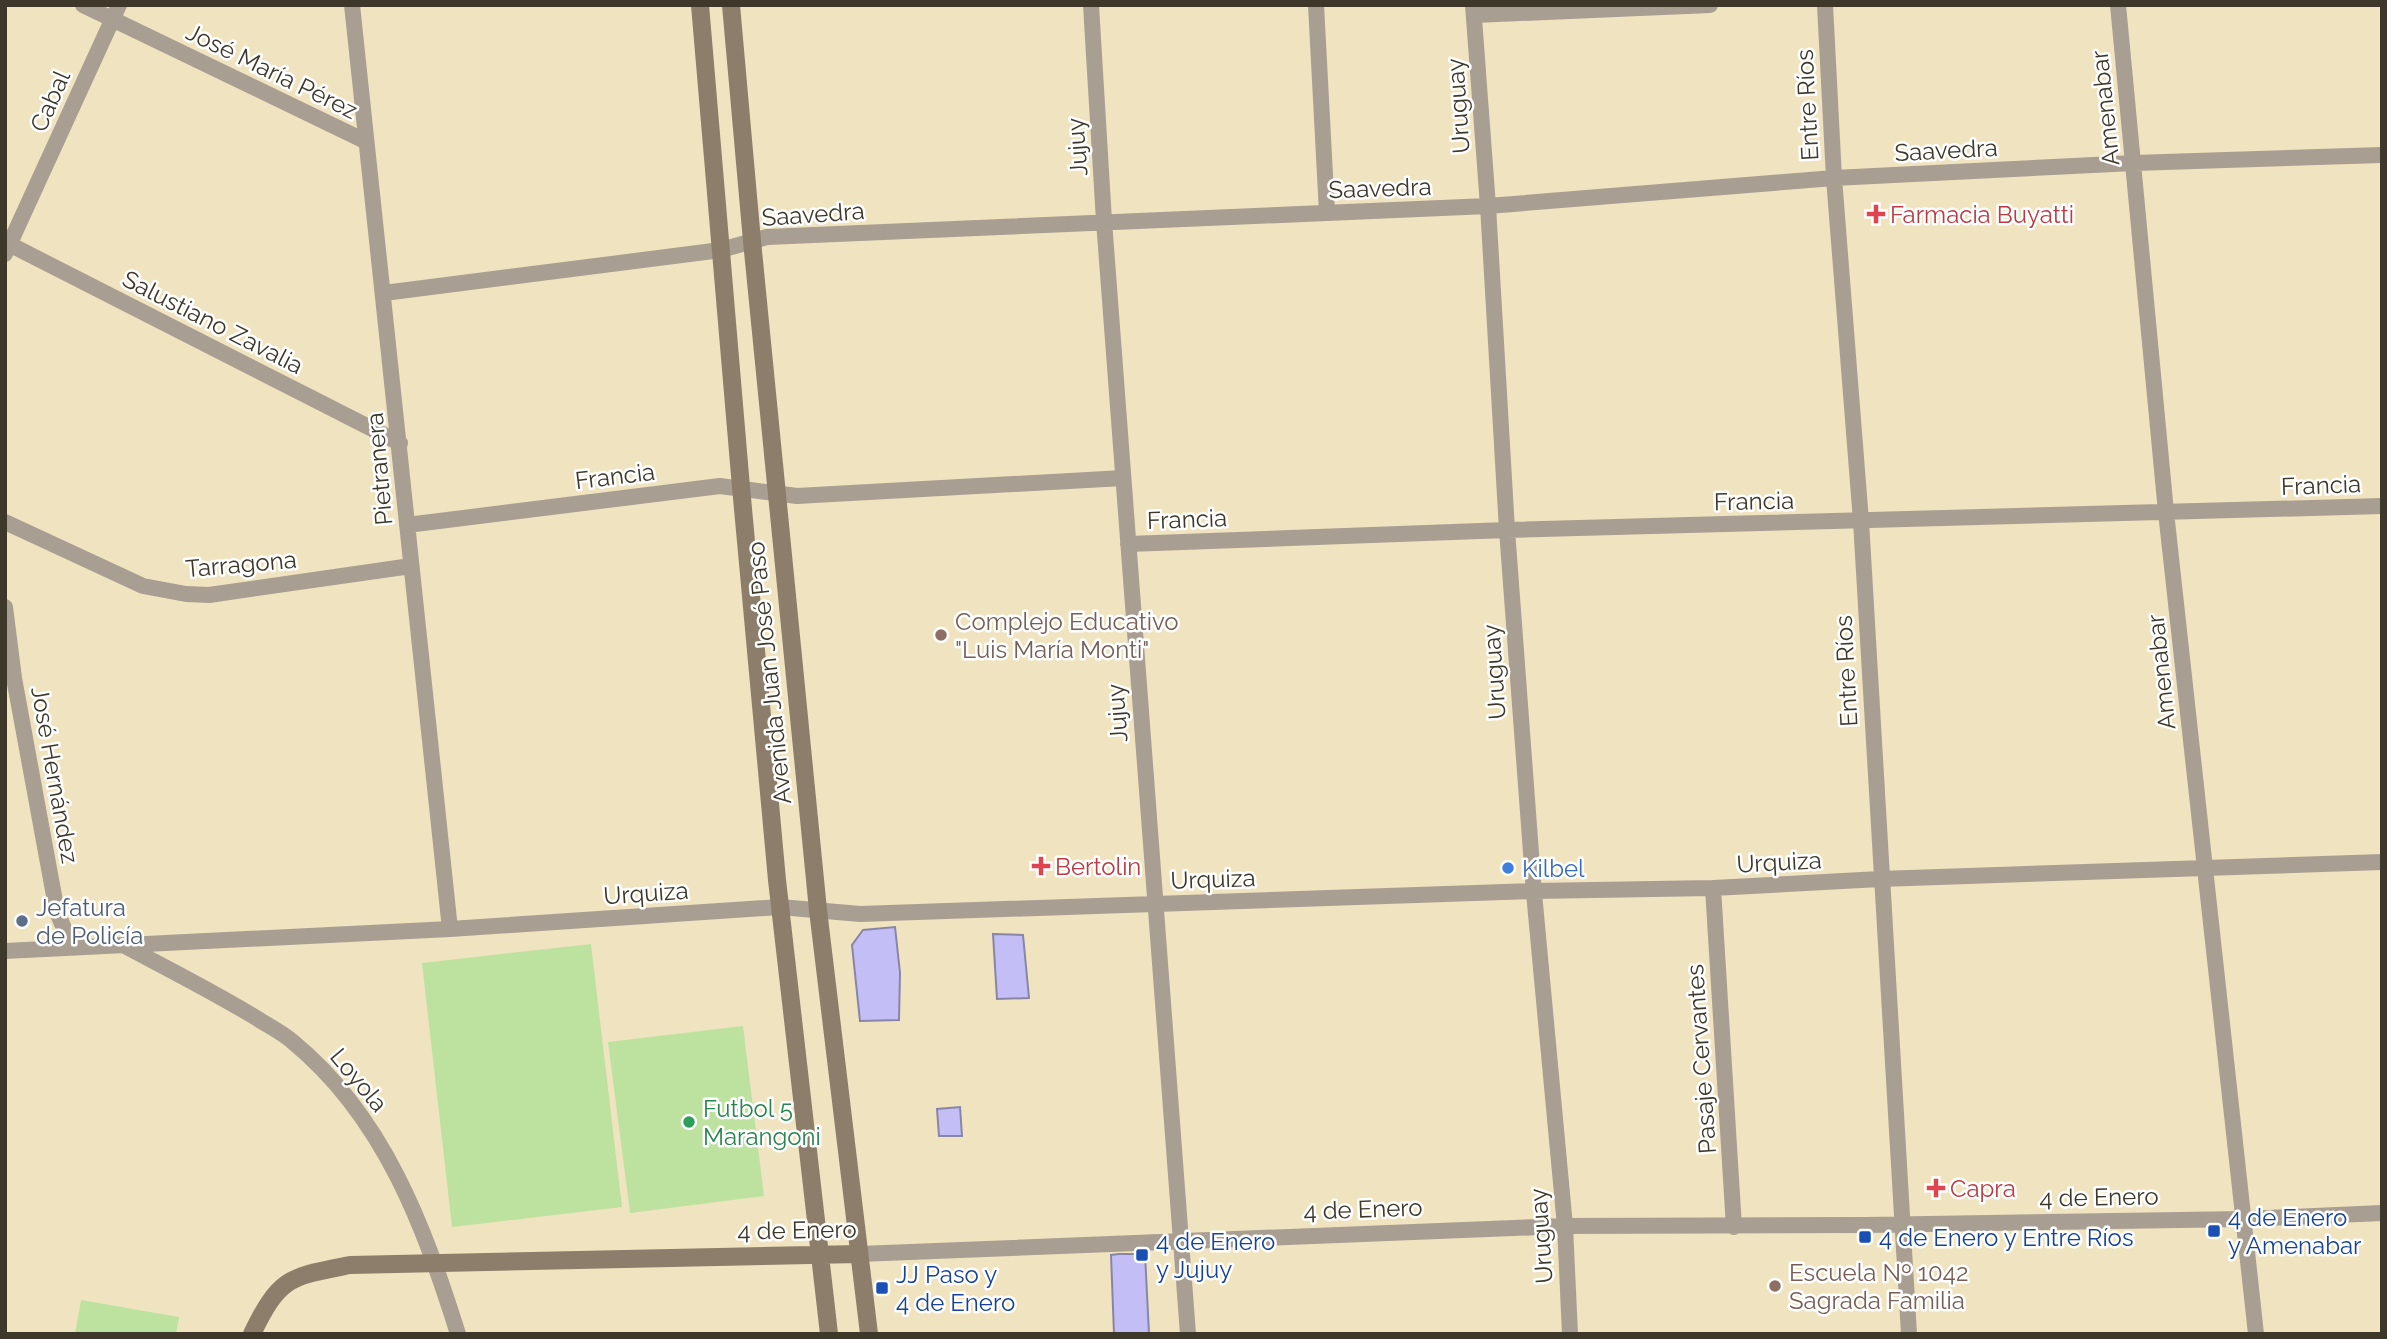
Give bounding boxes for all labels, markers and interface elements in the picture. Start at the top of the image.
street label: José María Pérez [182,17,362,125]
street label: Amenabar [2084,48,2125,167]
street label: Entre Ríos [1790,49,1824,161]
street label: Uruguay [1440,57,1476,155]
street label: Cabal [24,65,76,136]
street label: Jujuy [1060,117,1094,177]
street label: Saavedra [1894,133,1998,167]
street label: Saavedra [1328,172,1432,204]
street label: Saavedra [761,196,865,232]
place label: Farmacia Buyatti [1890,200,2074,229]
marker: Farmacia Buyatti [1868,206,1884,222]
street label: Salustiano Zavalia [118,264,308,380]
street label: Pietranera [360,411,398,527]
street label: Francia [573,457,657,495]
street label: Francia [2280,469,2362,501]
street label: Francia [1714,486,1794,516]
street label: Francia [1146,503,1228,535]
street label: Avenida Juan José Paso [741,540,797,806]
street label: Tarragona [184,545,298,583]
place label: Complejo Educativo "Luis María Monti" [955,607,1179,664]
street label: Amenabar [2140,612,2181,731]
street label: Entre Ríos [1829,615,1863,727]
street label: Uruguay [1476,623,1512,721]
marker: Complejo Educativo "Luis María Monti" [933,627,949,643]
street label: Jujuy [1100,683,1134,743]
street label: José Hernández [25,684,85,866]
street label: Urquiza [1736,845,1822,879]
place label: Bertolin [1055,852,1141,881]
place label: Kilbel [1522,854,1585,883]
marker: Bertolin [1033,858,1049,874]
marker: Kilbel [1500,860,1516,876]
street label: Urquiza [1170,863,1256,895]
street label: Urquiza [602,876,690,910]
place label: Jefatura de Policía [36,893,143,950]
marker: Jefatura de Policía [14,913,30,929]
street label: Pasaje Cervantes [1680,963,1722,1155]
street label: Loyola [324,1042,394,1118]
place label: Futbol 5 Marangoni [703,1094,821,1151]
marker: Futbol 5 Marangoni [681,1114,697,1130]
place label: Capra [1950,1174,2016,1203]
marker: Capra [1928,1180,1944,1196]
street label: 4 de Enero [2039,1181,2159,1213]
street label: Uruguay [1523,1187,1559,1285]
street label: 4 de Enero [1303,1192,1423,1226]
place label: 4 de Enero y Amenabar [2228,1203,2362,1260]
street label: 4 de Enero [737,1214,857,1246]
place label: 4 de Enero y Entre Ríos [1879,1223,2134,1252]
marker: 4 de Enero y Amenabar [2206,1223,2222,1239]
place label: 4 de Enero y Jujuy [1156,1227,1275,1284]
marker: 4 de Enero y Entre Ríos [1857,1229,1873,1245]
marker: 4 de Enero y Jujuy [1134,1247,1150,1263]
place label: Escuela Nº 1042 Sagrada Familia [1789,1258,1968,1315]
place label: JJ Paso y 4 de Enero [896,1260,1015,1317]
marker: Escuela Nº 1042 Sagrada Familia [1767,1278,1783,1294]
marker: JJ Paso y 4 de Enero [874,1280,890,1296]

